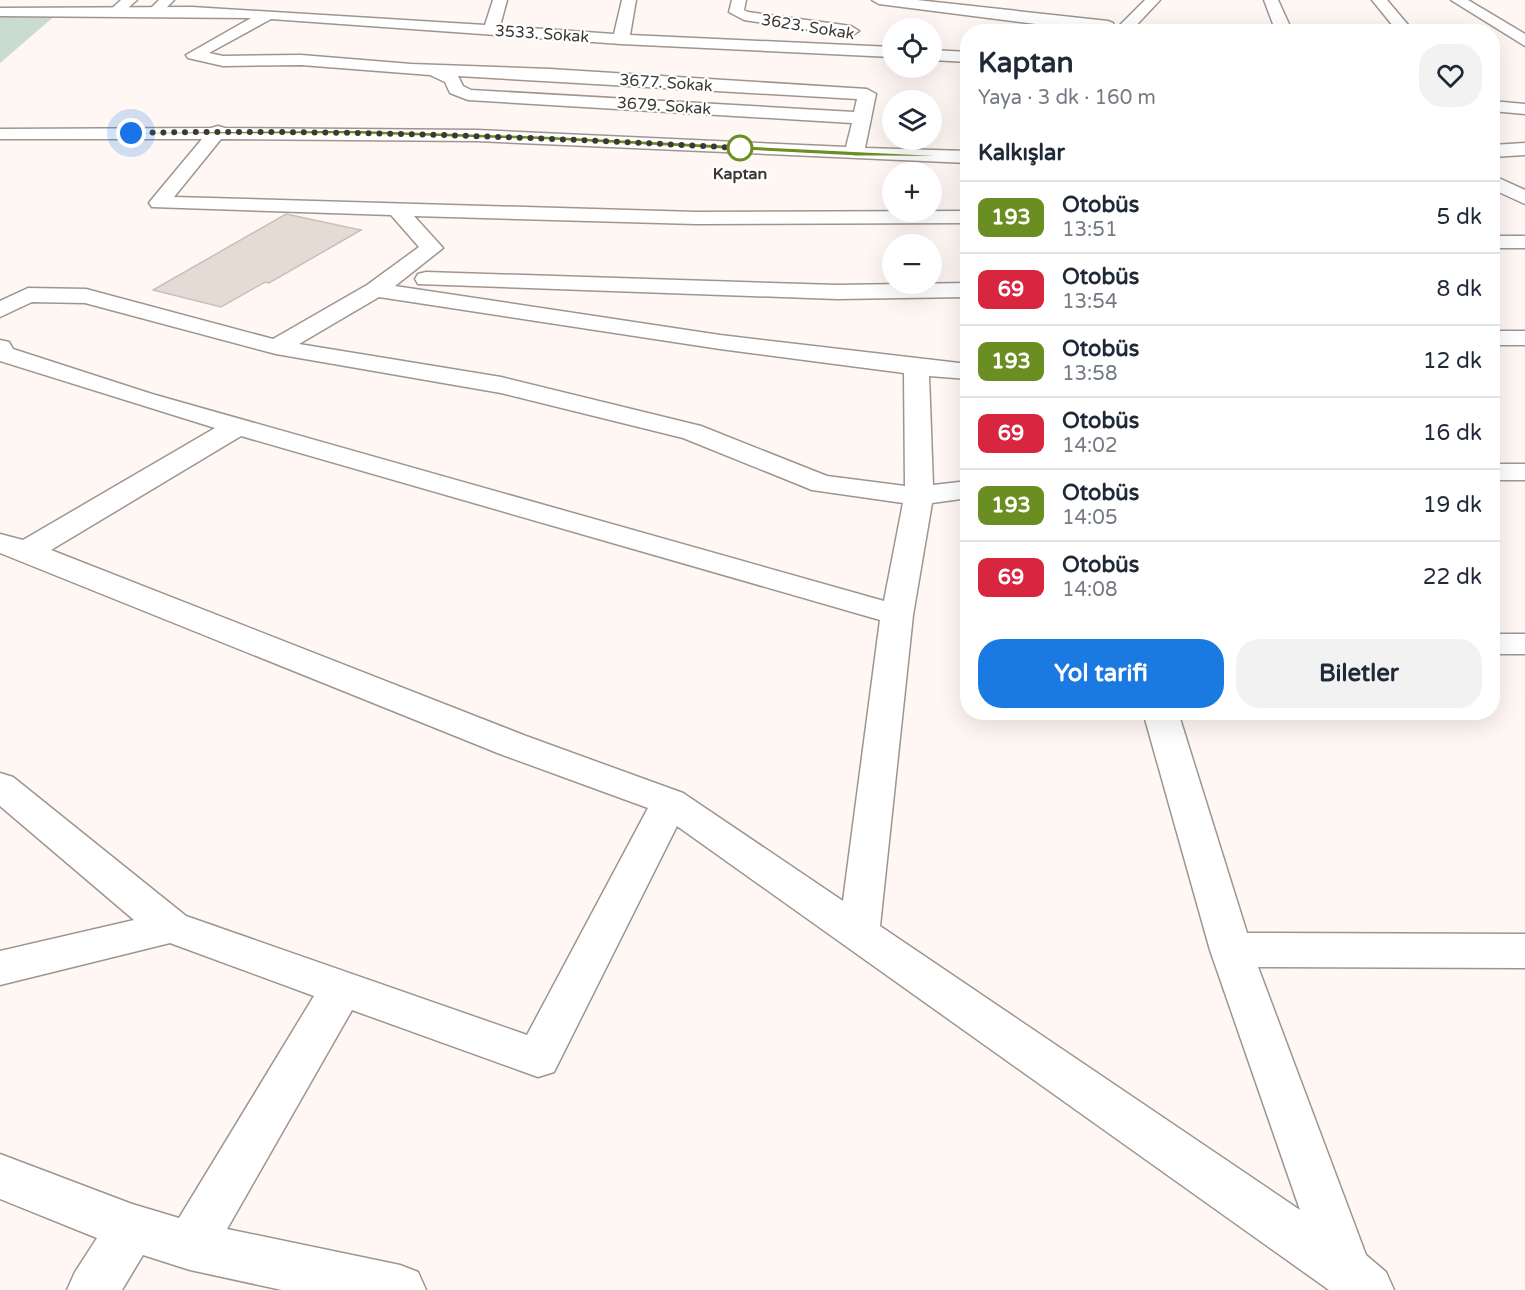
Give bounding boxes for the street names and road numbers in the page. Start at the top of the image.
street label: 3623. Sokak [760,10,856,44]
street label: 3533. Sokak [494,21,590,47]
street label: 3677. Sokak [619,70,714,96]
street label: 3679. Sokak [616,93,712,119]

